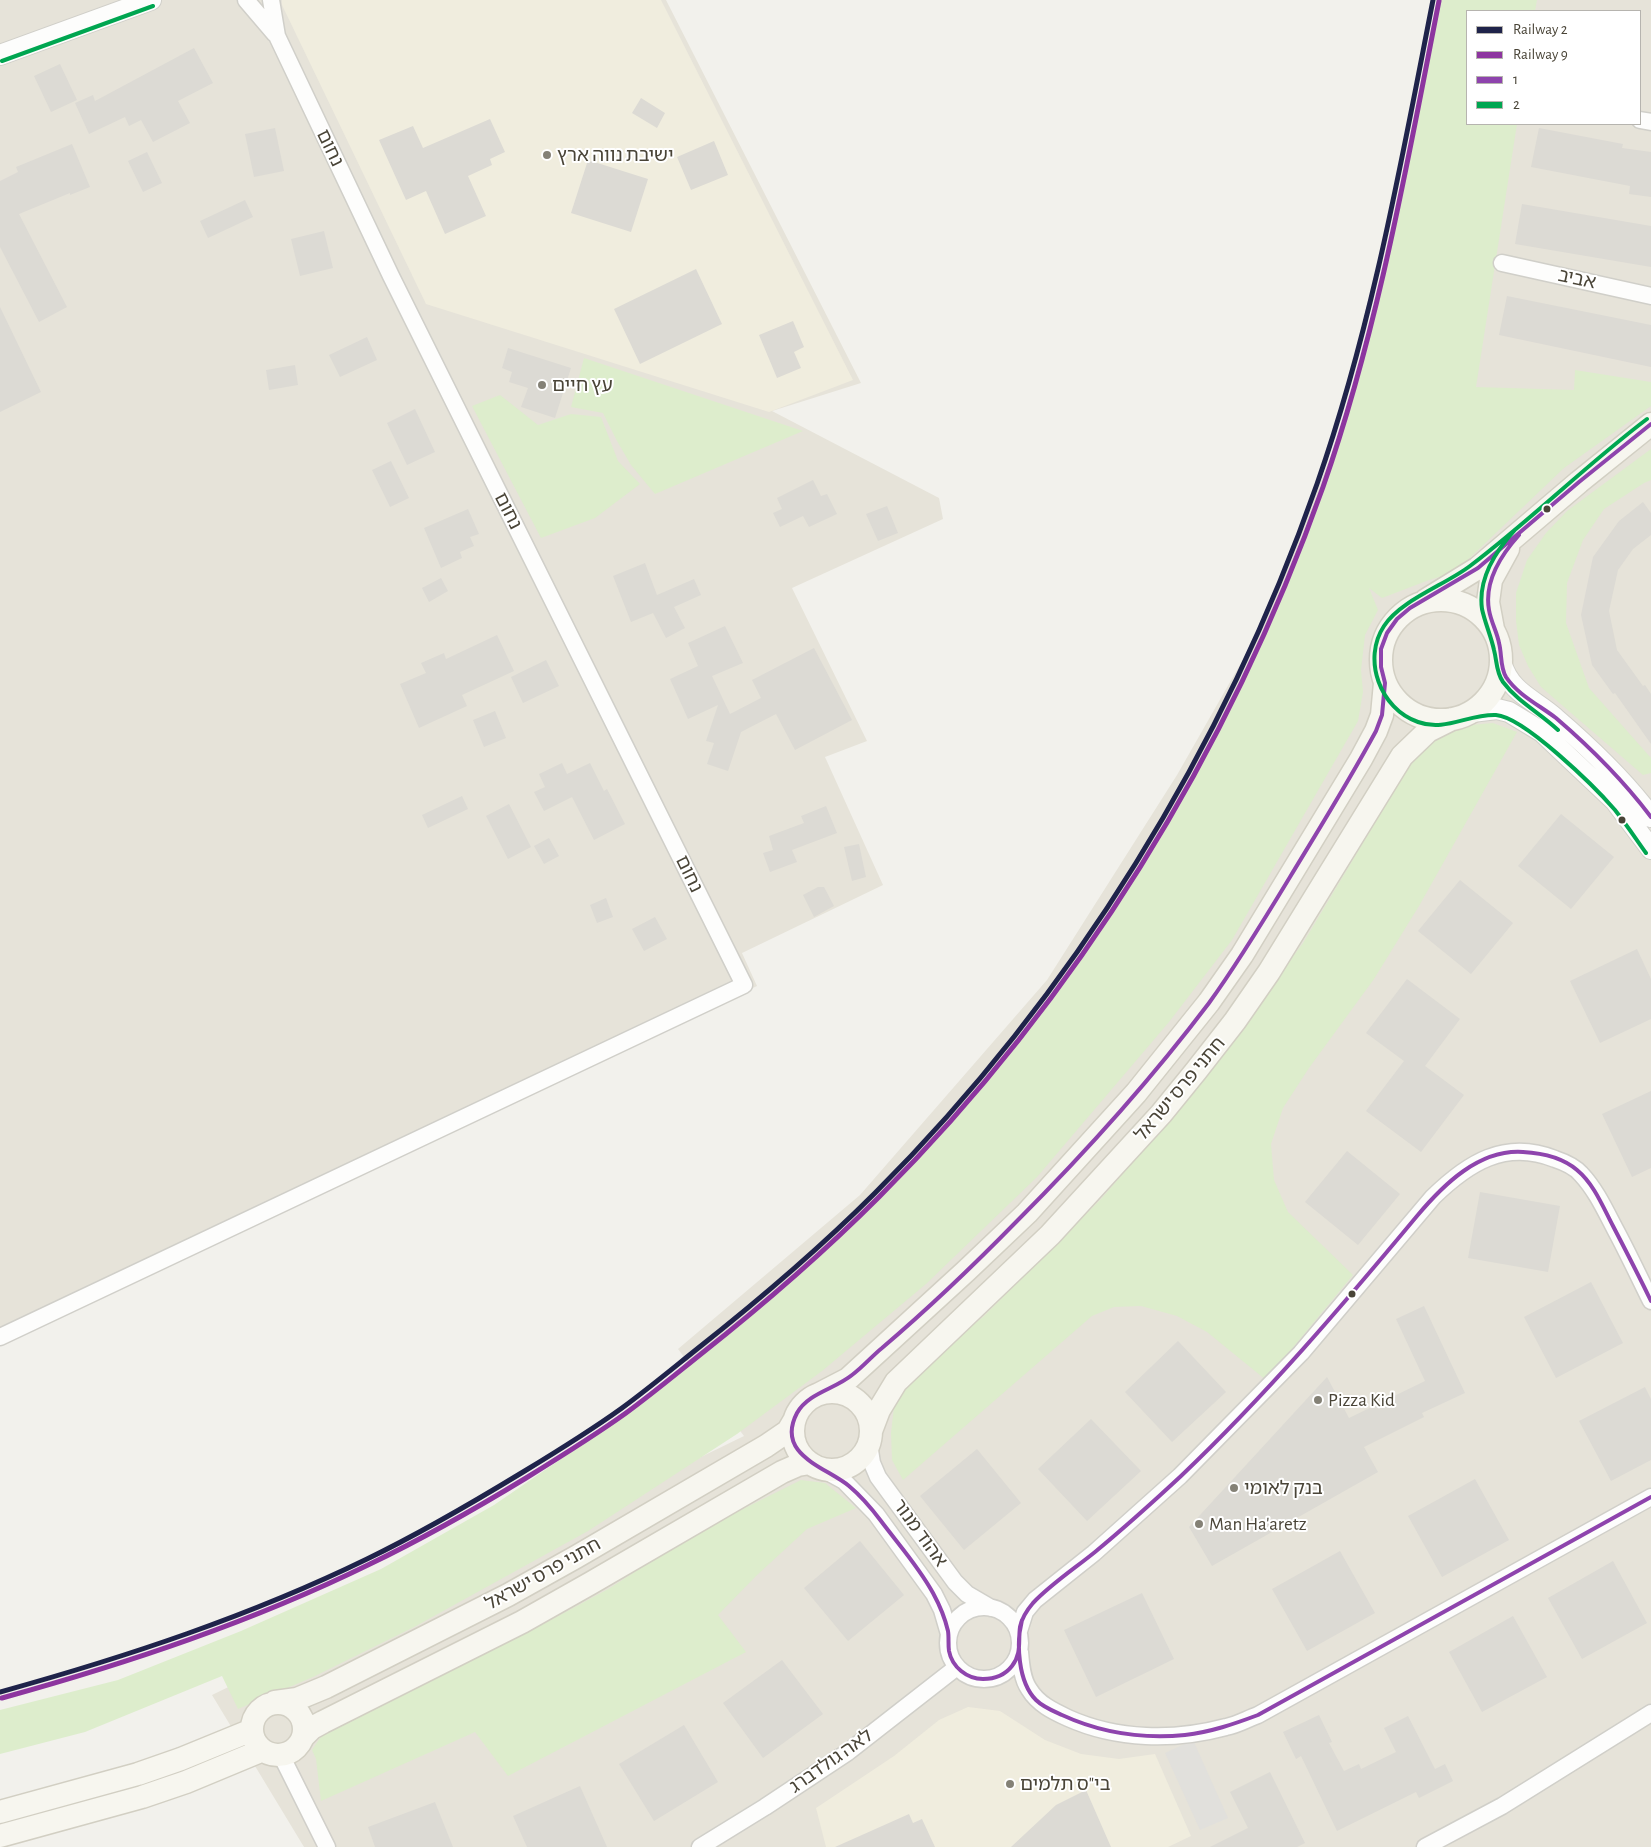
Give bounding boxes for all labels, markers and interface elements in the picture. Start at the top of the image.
legend [1466,10,1641,125]
text: Railway 2 [1513,22,1568,37]
text: Railway 9 [1513,47,1568,62]
text: 1 [1513,72,1518,87]
text: 2 [1513,97,1520,112]
street label: נחום [311,126,349,170]
place label: ישיבת נווה ארץ [557,144,674,166]
marker: ישיבת נווה ארץ [541,149,553,161]
street label: אביב [1556,264,1598,294]
place label: עץ חיים [552,374,613,396]
marker: עץ חיים [536,379,548,391]
street label: נחום [489,489,527,533]
unlabelled marker [1542,504,1552,514]
unlabelled marker [1617,815,1627,825]
street label: נחום [670,852,708,896]
street label: חתני פרס ישראל [1130,1032,1230,1146]
unlabelled marker [1347,1289,1357,1299]
place label: Pizza Kid [1328,1389,1395,1411]
marker: Pizza Kid [1312,1394,1324,1406]
place label: בנק לאומי [1244,1477,1323,1499]
marker: בנק לאומי [1228,1482,1240,1494]
street label: אהוד מנור [888,1495,952,1571]
place label: Man Ha'aretz [1209,1513,1307,1535]
marker: Man Ha'aretz [1193,1518,1205,1530]
street label: חתני פרס ישראל [481,1533,605,1615]
street label: לאה גולדברג [785,1724,877,1798]
place label: בי"ס תלמים [1020,1773,1111,1795]
marker: בי"ס תלמים [1004,1778,1016,1790]

